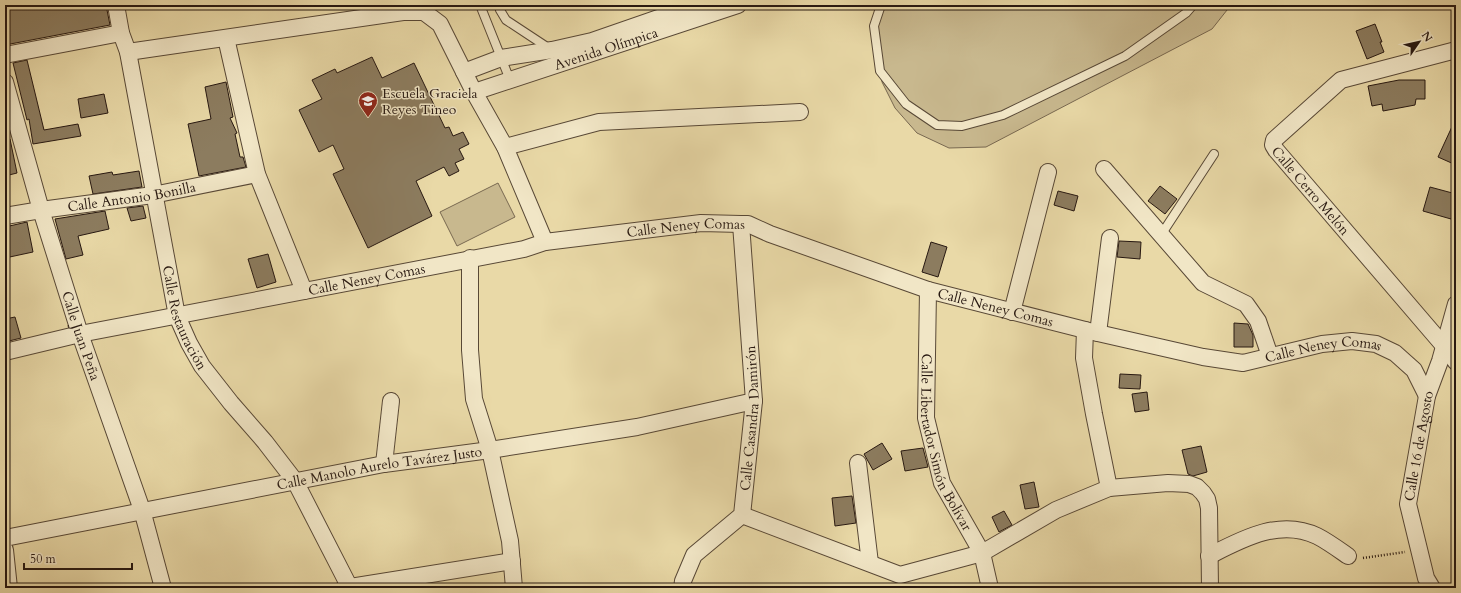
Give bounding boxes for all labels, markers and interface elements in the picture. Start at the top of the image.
north arrow [1399,22,1439,62]
street label: Avenida Olímpica [552,23,660,75]
text: N [1418,29,1436,45]
place label: Escuela Graciela Reyes Tineo [382,84,478,119]
school or university icon: Escuela Graciela Reyes Tineo [357,90,379,118]
street label: Calle Cerro Melón [1267,142,1354,239]
street label: Calle Antonio Bonilla [66,178,197,216]
street label: Calle Neney Comas [626,214,745,242]
street label: Calle Neney Comas [307,259,427,300]
street label: Calle Restauración [158,264,211,373]
street label: Calle Neney Comas [936,284,1056,332]
street label: Calle Juan Peña [57,289,105,383]
street label: Calle Neney Comas [1263,332,1386,367]
street label: Calle Casandra Damirón [736,345,764,492]
street label: Calle Libertador Simón Bolívar [916,353,977,535]
street label: Calle 16 de Agosto [1400,387,1438,503]
street label: Calle Manolo Aurelo Tavárez Justo [275,442,484,495]
scale bar [24,545,132,571]
text: 50 m [30,551,57,567]

